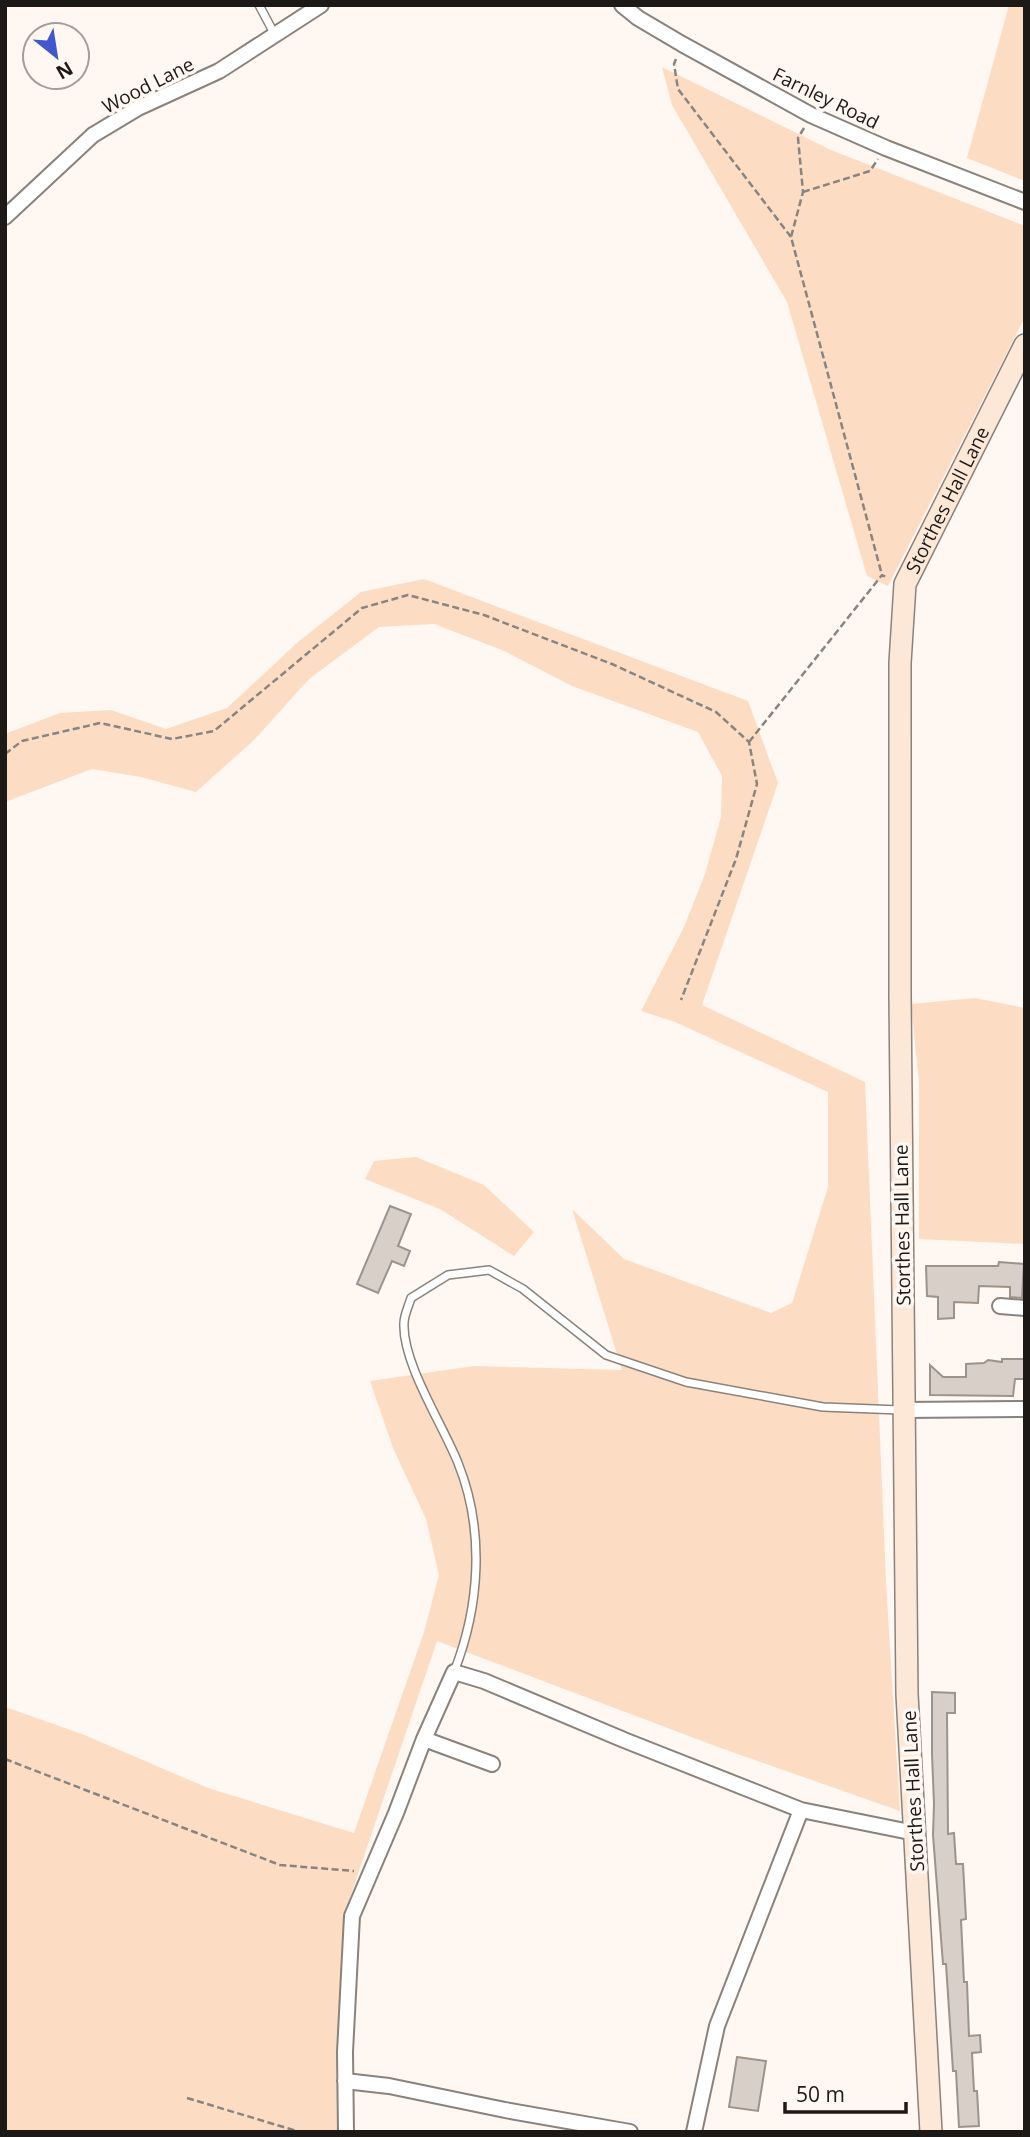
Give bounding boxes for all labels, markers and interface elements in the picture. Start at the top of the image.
north arrow [21,21,91,91]
street label: Wood Lane [98,51,198,119]
text: N [51,56,78,86]
street label: Farnley Road [769,61,883,135]
street label: Storthes Hall Lane [899,422,995,578]
street label: Storthes Hall Lane [888,1144,916,1306]
street label: Storthes Hall Lane [896,1710,930,1872]
scale bar [785,2070,906,2114]
text: 50 m [796,2080,845,2108]

